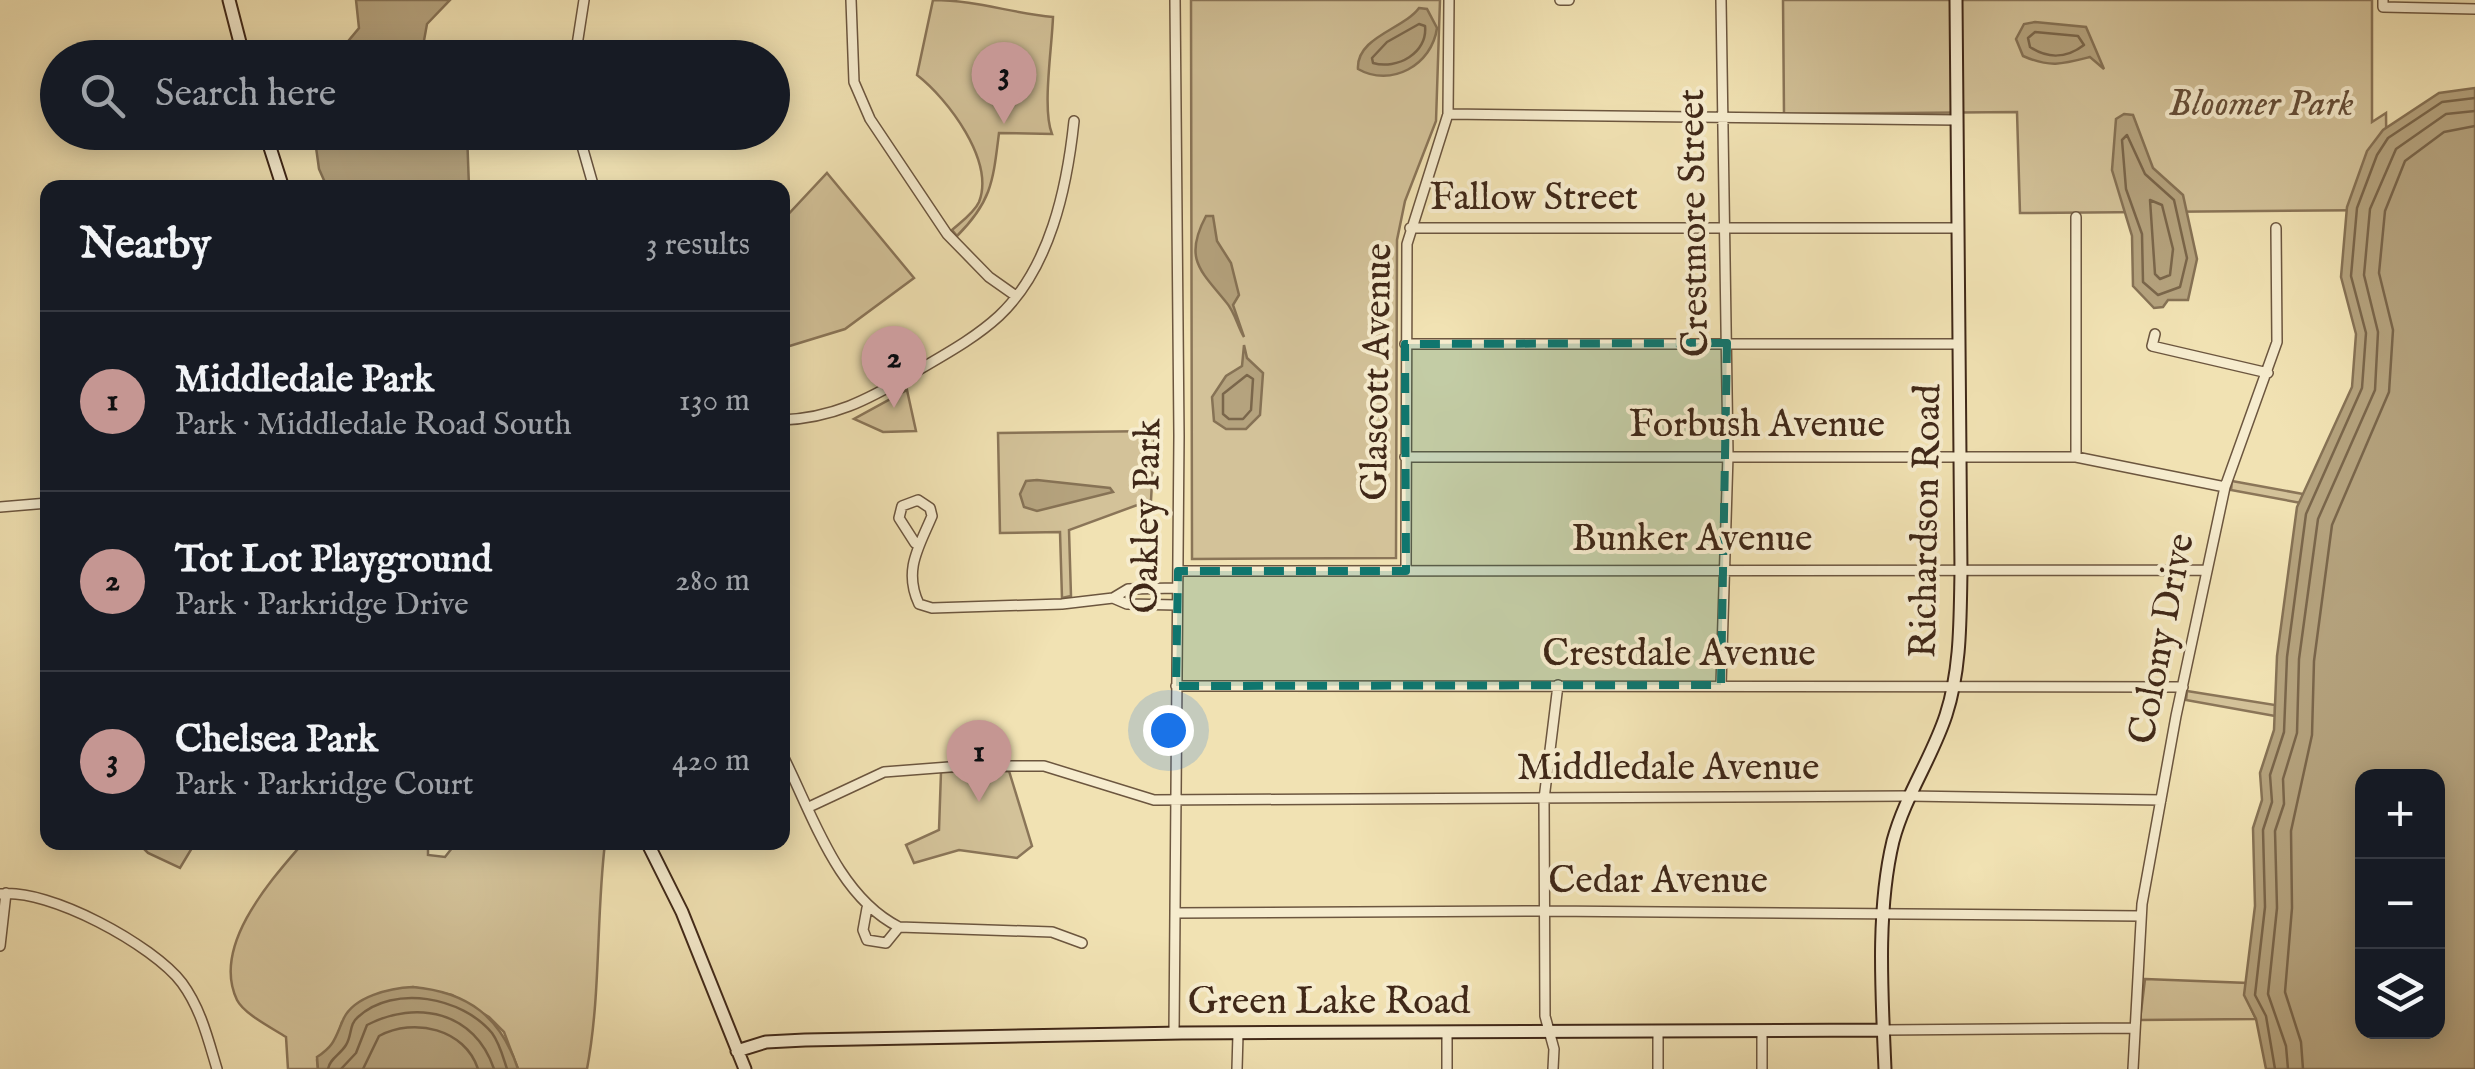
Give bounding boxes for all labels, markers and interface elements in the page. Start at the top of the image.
search box [40,40,790,150]
pin: 3 [972,42,1036,124]
icon: search [75,68,130,123]
text: Search here [155,71,336,119]
park label: Bloomer Park [2168,81,2354,129]
street label: Crestmore Street [1669,88,1721,358]
street label: Fallow Street [1430,175,1638,223]
text: Nearby [80,219,211,272]
text: 3 results [646,225,750,266]
street label: Glascott Avenue [1352,243,1404,501]
pin: 2 [862,326,926,408]
text: Middledale Park [175,357,434,405]
text: 1 [107,381,118,422]
text: 130 m [679,381,750,422]
street label: Richardson Road [1901,383,1953,658]
street label: Forbush Avenue [1629,402,1885,450]
text: Park · Middledale Road South [175,405,571,446]
street label: Oakley Park [1122,417,1174,614]
street label: Bunker Avenue [1572,516,1812,564]
street label: Colony Drive [2119,530,2207,748]
text: Tot Lot Playground [175,537,492,585]
text: 2 [105,561,120,602]
text: 280 m [675,561,750,602]
text: Park · Parkridge Drive [175,585,469,626]
street label: Crestdale Avenue [1542,631,1816,679]
your location [1143,705,1194,756]
text: Chelsea Park [175,717,378,765]
pin: 1 [946,720,1012,802]
text: 3 [107,741,118,782]
text: 420 m [672,741,750,782]
street label: Middledale Avenue [1517,745,1819,793]
text: Park · Parkridge Court [175,765,473,806]
map controls [2355,769,2445,1039]
button: + [2355,769,2445,859]
street label: Cedar Avenue [1548,858,1768,906]
button: − [2355,859,2445,949]
button: layers [2355,949,2445,1039]
street label: Green Lake Road [1188,979,1471,1027]

